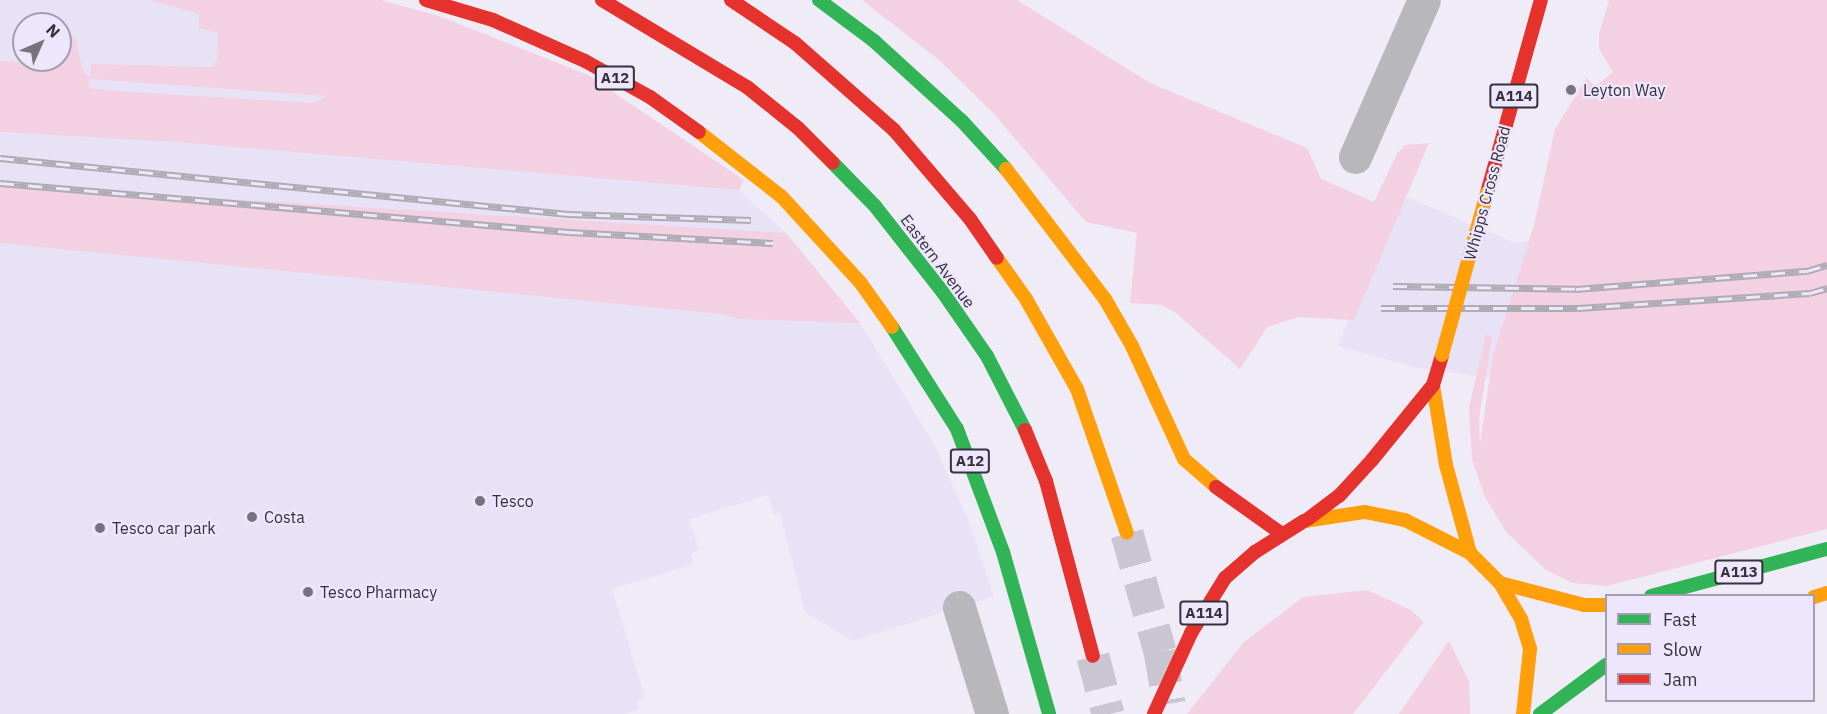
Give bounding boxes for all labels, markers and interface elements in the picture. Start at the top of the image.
north arrow [12,12,72,72]
text: N [42,20,64,42]
road number: A12 [594,66,636,90]
place label: Leyton Way [1583,80,1665,100]
marker: Leyton Way [1564,83,1578,97]
road number: A114 [1488,84,1540,108]
street label: Whipps Cross Road [1460,124,1514,262]
street label: Eastern Avenue [897,210,979,312]
road number: A12 [949,449,991,473]
place label: Tesco [492,491,534,511]
marker: Tesco [473,494,487,508]
place label: Costa [264,507,305,527]
marker: Costa [245,510,259,524]
place label: Tesco car park [112,518,216,538]
marker: Tesco car park [93,521,107,535]
road number: A113 [1714,560,1764,584]
place label: Tesco Pharmacy [320,582,437,602]
marker: Tesco Pharmacy [301,585,315,599]
legend [1605,594,1815,702]
road number: A114 [1178,601,1230,625]
text: Fast [1663,608,1697,631]
text: Slow [1663,638,1702,661]
text: Jam [1663,668,1698,691]

